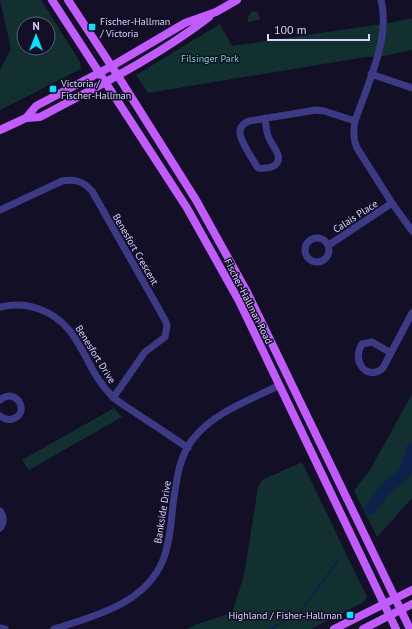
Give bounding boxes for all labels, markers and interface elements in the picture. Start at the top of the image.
place label: Fischer-Hallman / Victoria [99,15,170,40]
north arrow [16,16,56,56]
scale bar [268,16,369,42]
text: N [32,19,40,33]
marker: Fischer-Hallman / Victoria [87,22,97,32]
text: 100 m [274,22,307,37]
park label: Filsinger Park [181,52,239,65]
place label: Victoria / Fischer-Hallman [60,77,131,102]
marker: Victoria / Fischer-Hallman [48,84,58,94]
street label: Calais Place [330,197,380,236]
street label: Benesfort Crescent [110,211,162,288]
street label: Fischer-Hallman Road [221,256,276,346]
street label: Benesfort Drive [72,323,119,386]
street label: Bankside Drive [151,480,174,544]
place label: Highland / Fisher-Hallman [228,609,342,622]
marker: Highland / Fisher-Hallman [345,610,355,620]

